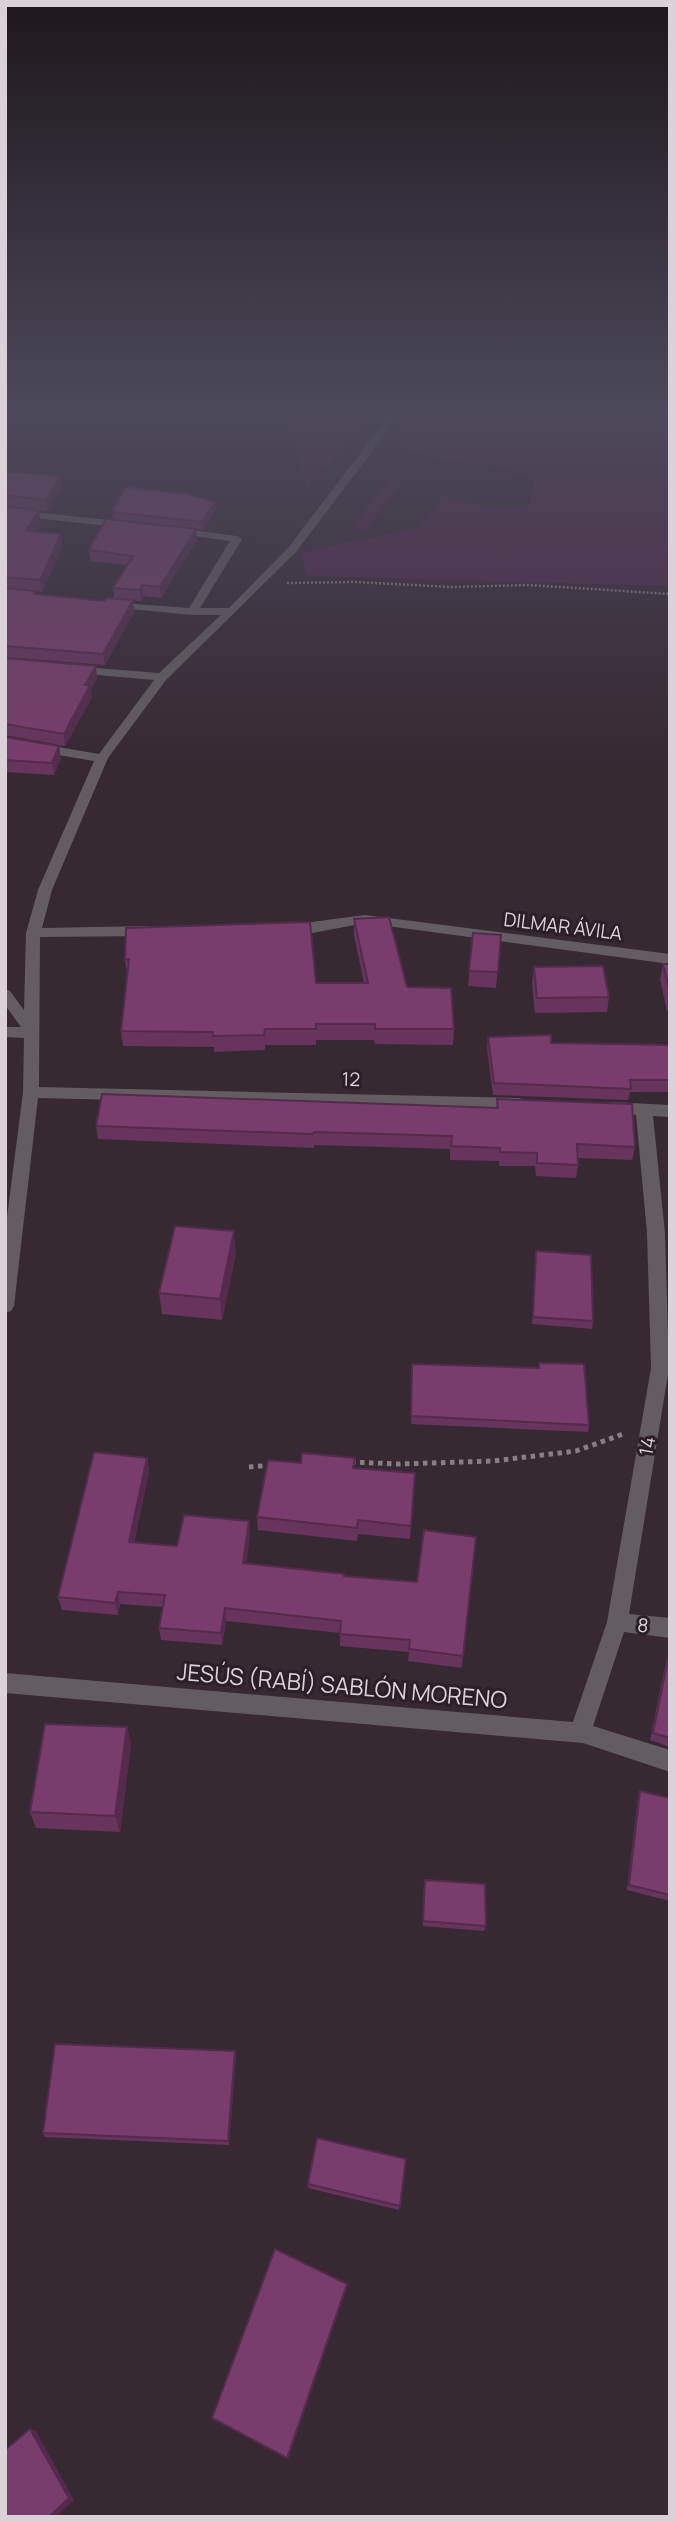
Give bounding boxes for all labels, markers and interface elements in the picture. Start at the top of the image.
street label: DILMAR ÁVILA [502,906,624,946]
street label: 12 [342,1066,360,1092]
street label: 14 [633,1435,661,1457]
street label: 8 [636,1611,650,1639]
street label: JESÚS (RABÍ) SABLÓN MORENO [176,1655,509,1715]

